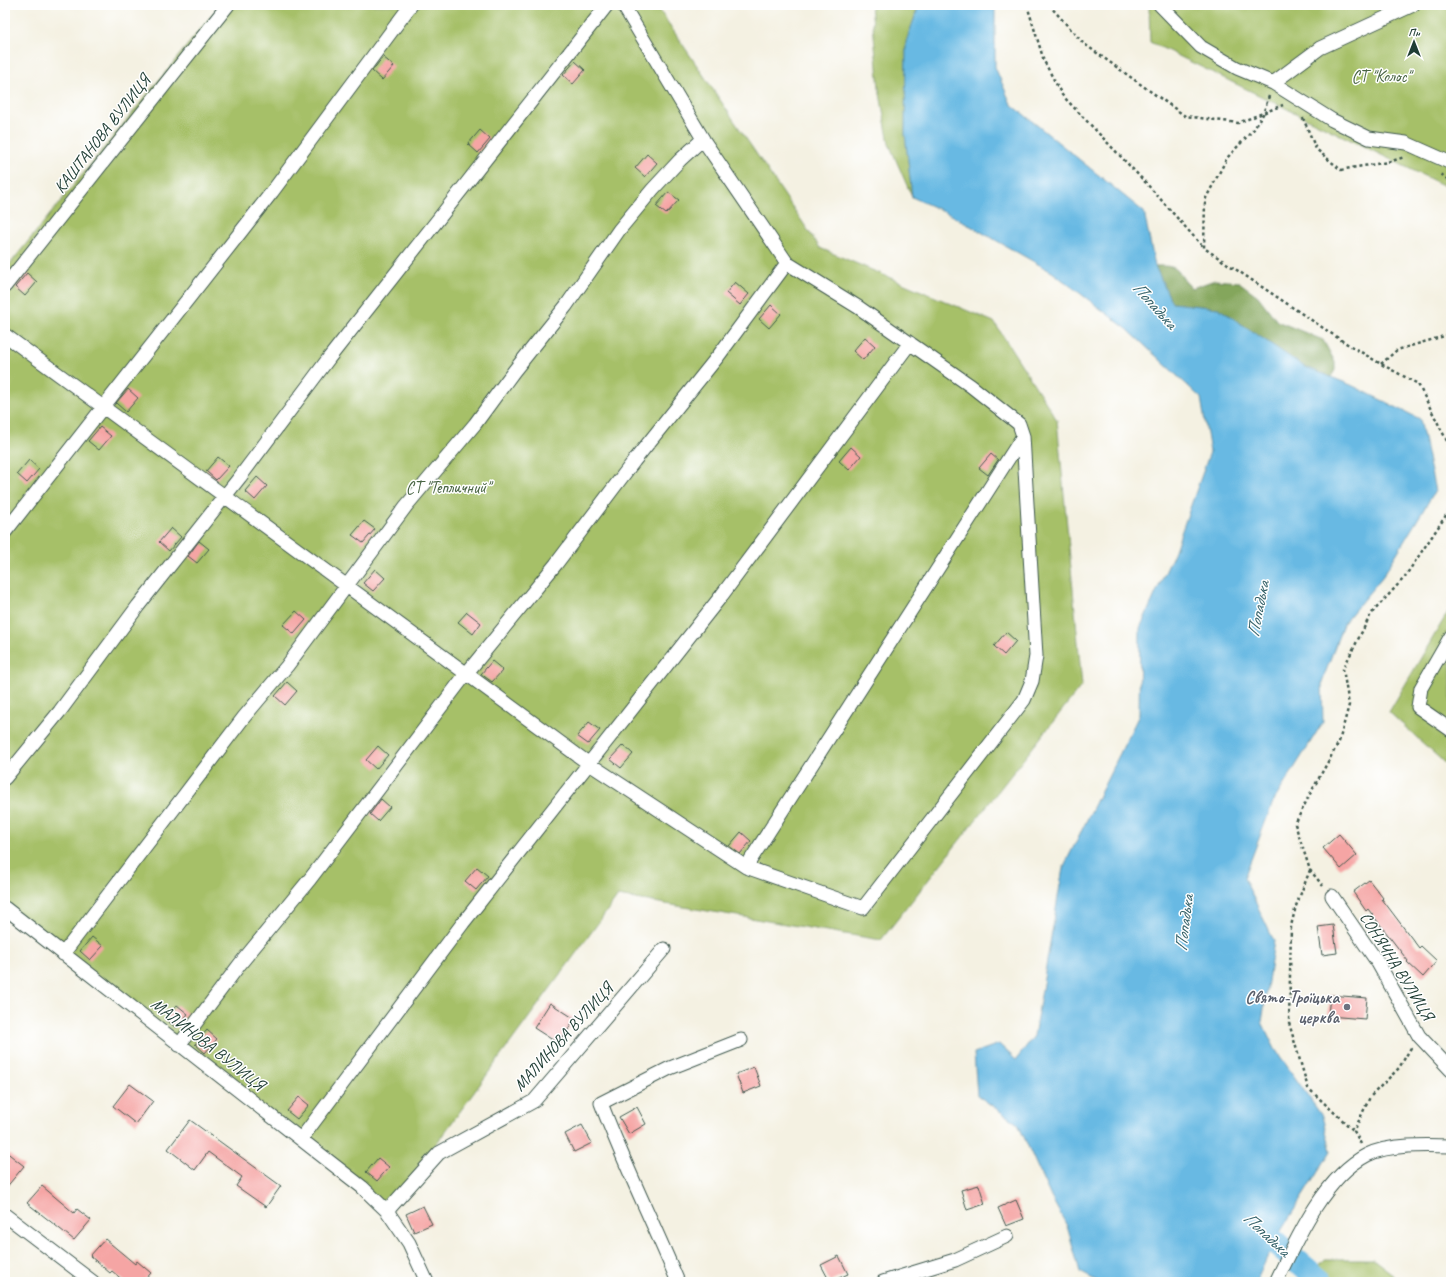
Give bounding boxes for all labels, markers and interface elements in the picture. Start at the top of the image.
north arrow [1394,22,1434,62]
text: Пн [1408,25,1421,39]
park label: СТ "Колос" [1351,66,1415,87]
street label: КАШТАНОВА ВУЛИЦЯ [49,68,156,197]
water label: Попадька [1128,277,1184,335]
park label: СТ "Тепличний" [406,477,494,498]
water label: Попадька [1242,577,1275,639]
water label: Попадька [1170,891,1199,952]
street label: СОНЯЧНА ВУЛИЦЯ [1355,908,1440,1026]
street label: МАЛИНОВА ВУЛИЦЯ [509,977,619,1095]
place label: Свято-Троїцька церква [1245,987,1341,1028]
street label: МАЛИНОВА ВУЛИЦЯ [147,993,271,1097]
marker: Свято-Троїцька церква [1342,1002,1352,1012]
water label: Попадька [1239,1207,1297,1263]

